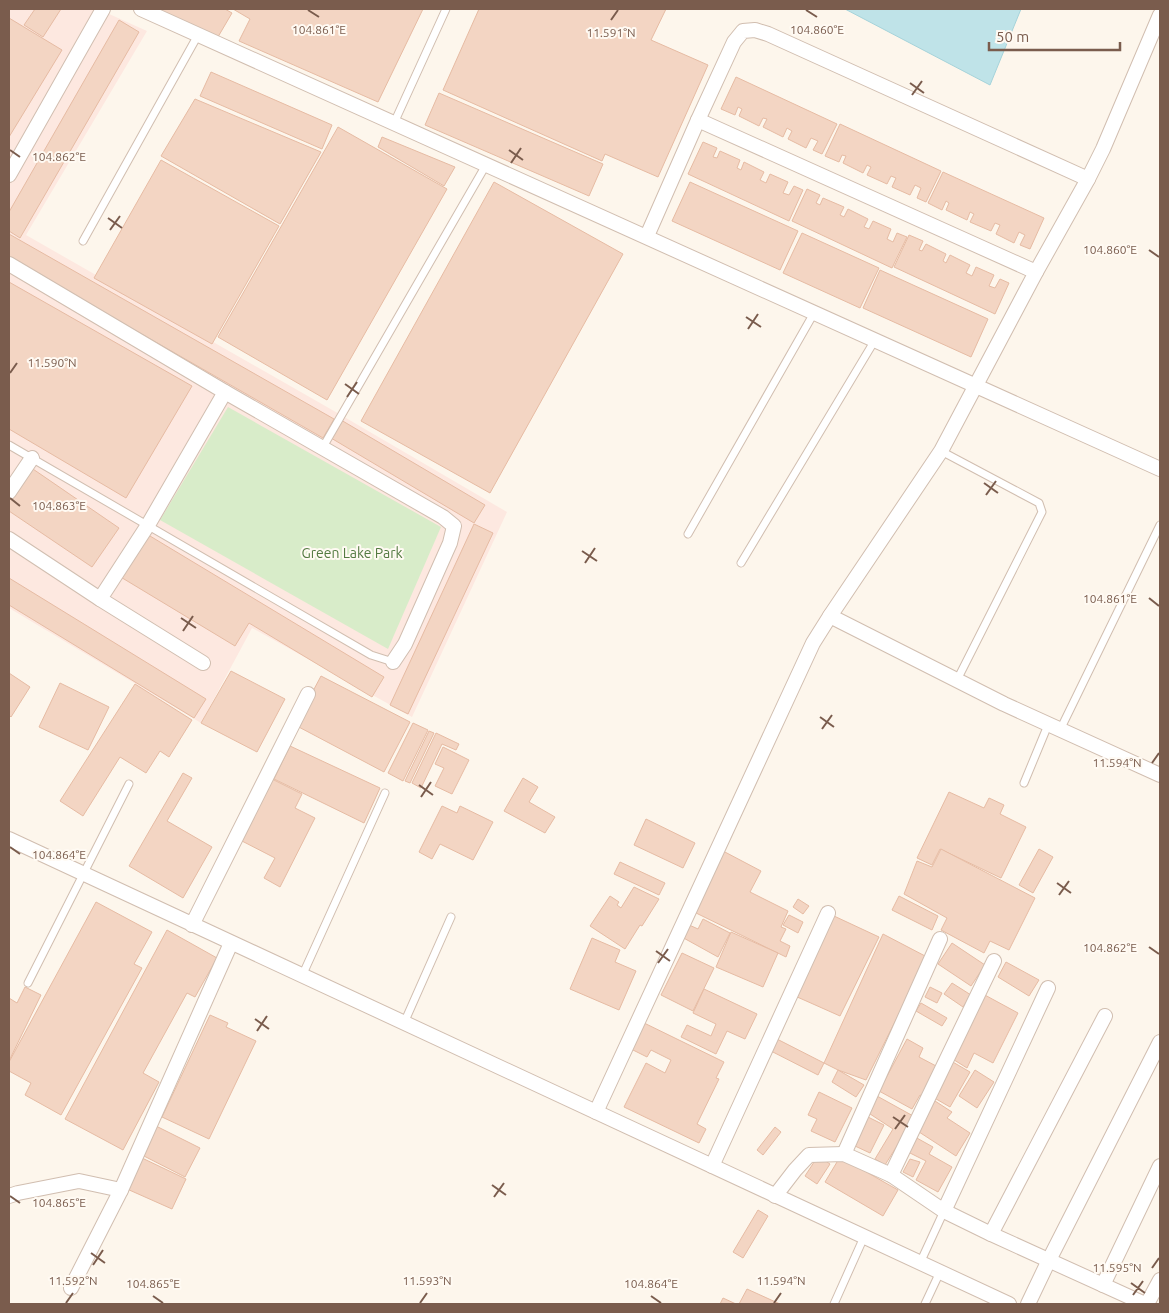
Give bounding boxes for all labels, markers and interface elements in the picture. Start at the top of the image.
scale bar [989,20,1120,52]
text: 104.861°E [292,23,346,36]
text: 104.860°E [790,23,844,36]
text: 11.591°N [586,26,636,39]
text: 50 m [996,28,1029,45]
text: 104.862°E [32,150,86,163]
text: 104.860°E [1083,243,1137,256]
text: 11.590°N [27,356,77,369]
text: 104.863°E [32,499,86,512]
park label: Green Lake Park [301,545,403,561]
text: 104.861°E [1083,592,1137,605]
text: 11.594°N [1092,756,1142,769]
text: 104.864°E [32,848,86,861]
text: 104.862°E [1083,941,1137,954]
text: 104.865°E [32,1196,86,1209]
text: 11.595°N [1092,1261,1142,1274]
text: 11.592°N [48,1274,98,1287]
text: 11.593°N [402,1274,452,1287]
text: 11.594°N [756,1274,806,1287]
text: 104.865°E [126,1277,180,1290]
text: 104.864°E [624,1277,678,1290]

